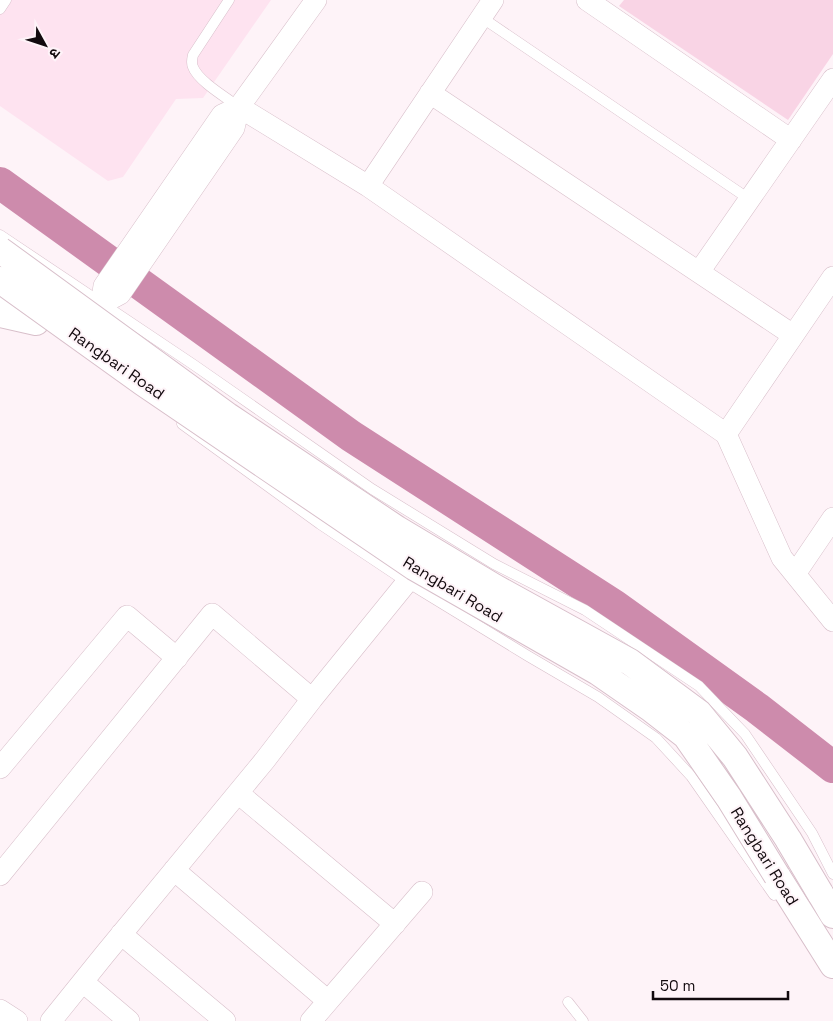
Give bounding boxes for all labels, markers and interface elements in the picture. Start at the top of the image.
north arrow [20,20,70,70]
text: उ [45,44,64,63]
street label: Rangbari Road [65,323,169,404]
street label: Rangbari Road [399,552,506,627]
street label: Rangbari Road [726,803,803,909]
scale bar [653,968,788,1000]
text: 50 m [660,976,695,995]

